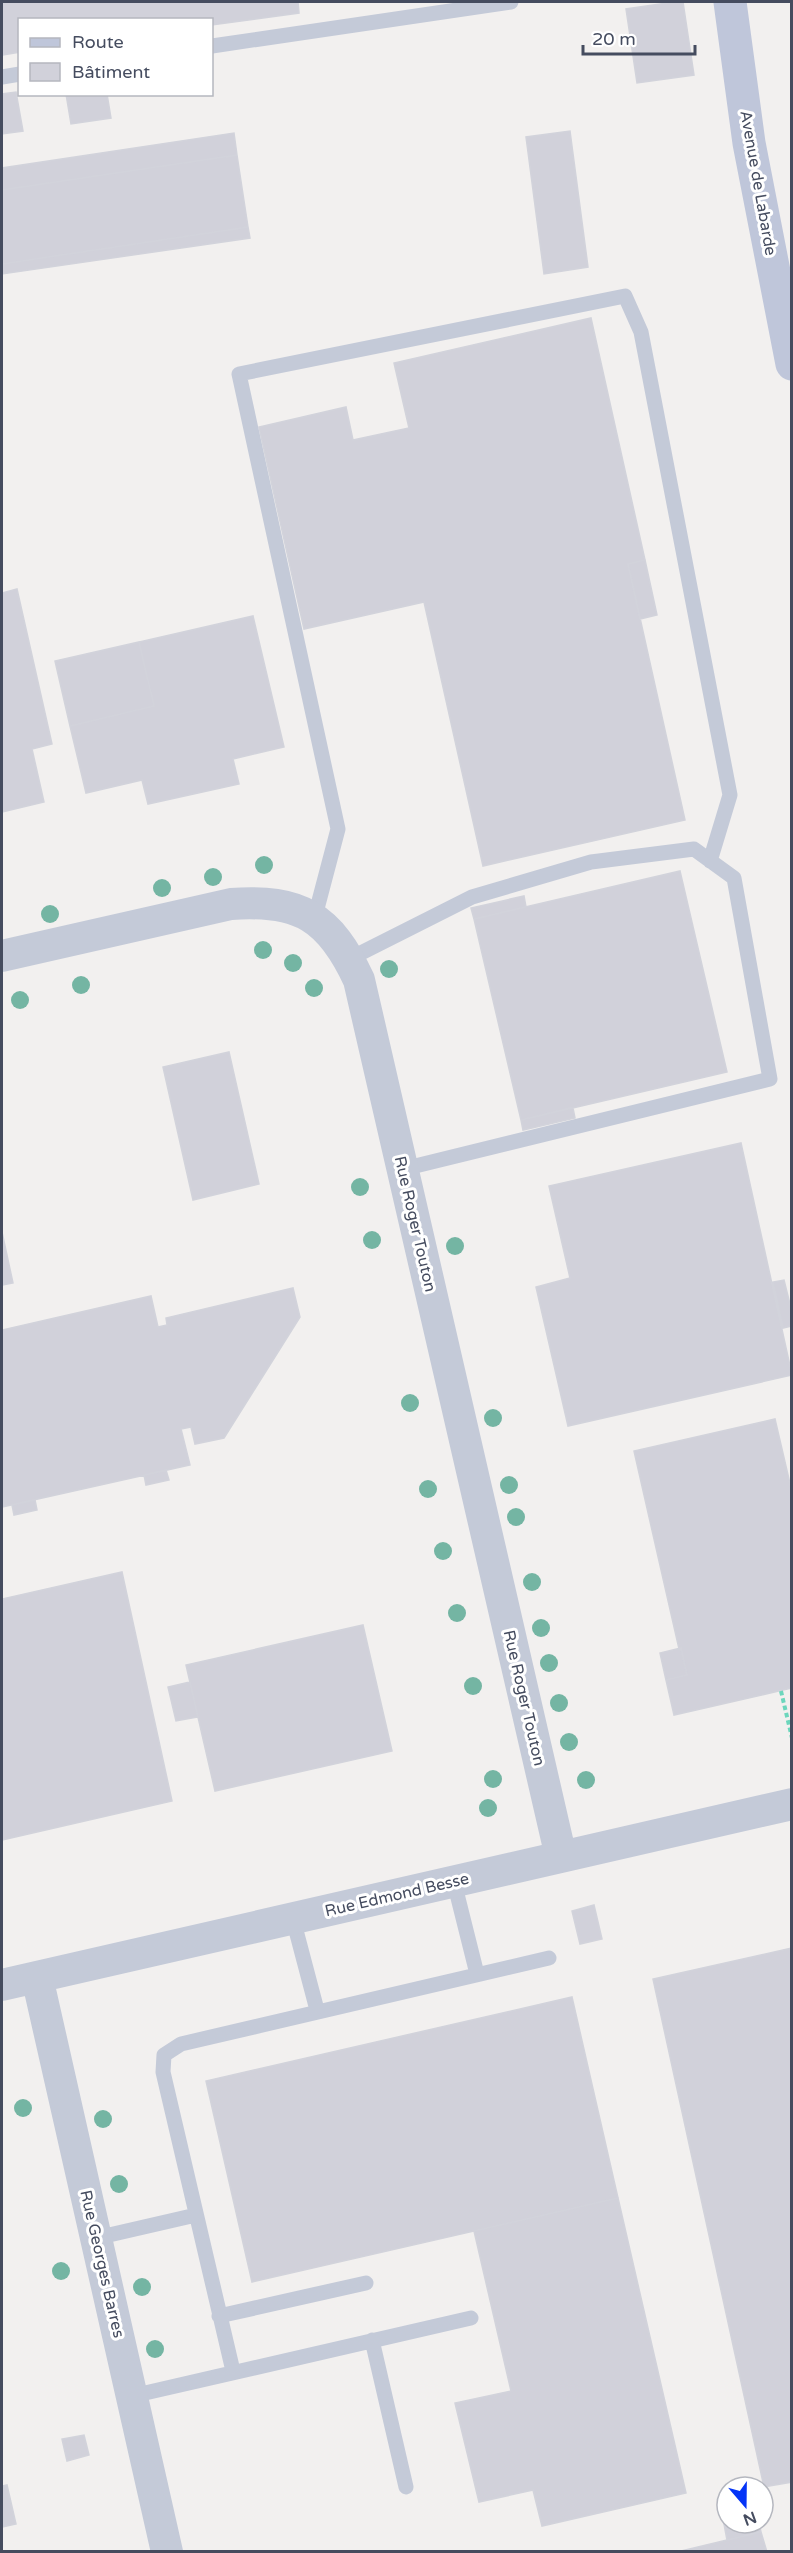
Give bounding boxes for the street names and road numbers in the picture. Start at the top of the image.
street label: Avenue de Labarde [735,109,781,257]
street label: Rue Roger Touton [390,1154,440,1294]
street label: Rue Roger Touton [499,1628,549,1768]
street label: Rue Edmond Besse [323,1869,471,1921]
street label: Rue Georges Barres [75,2188,129,2340]

